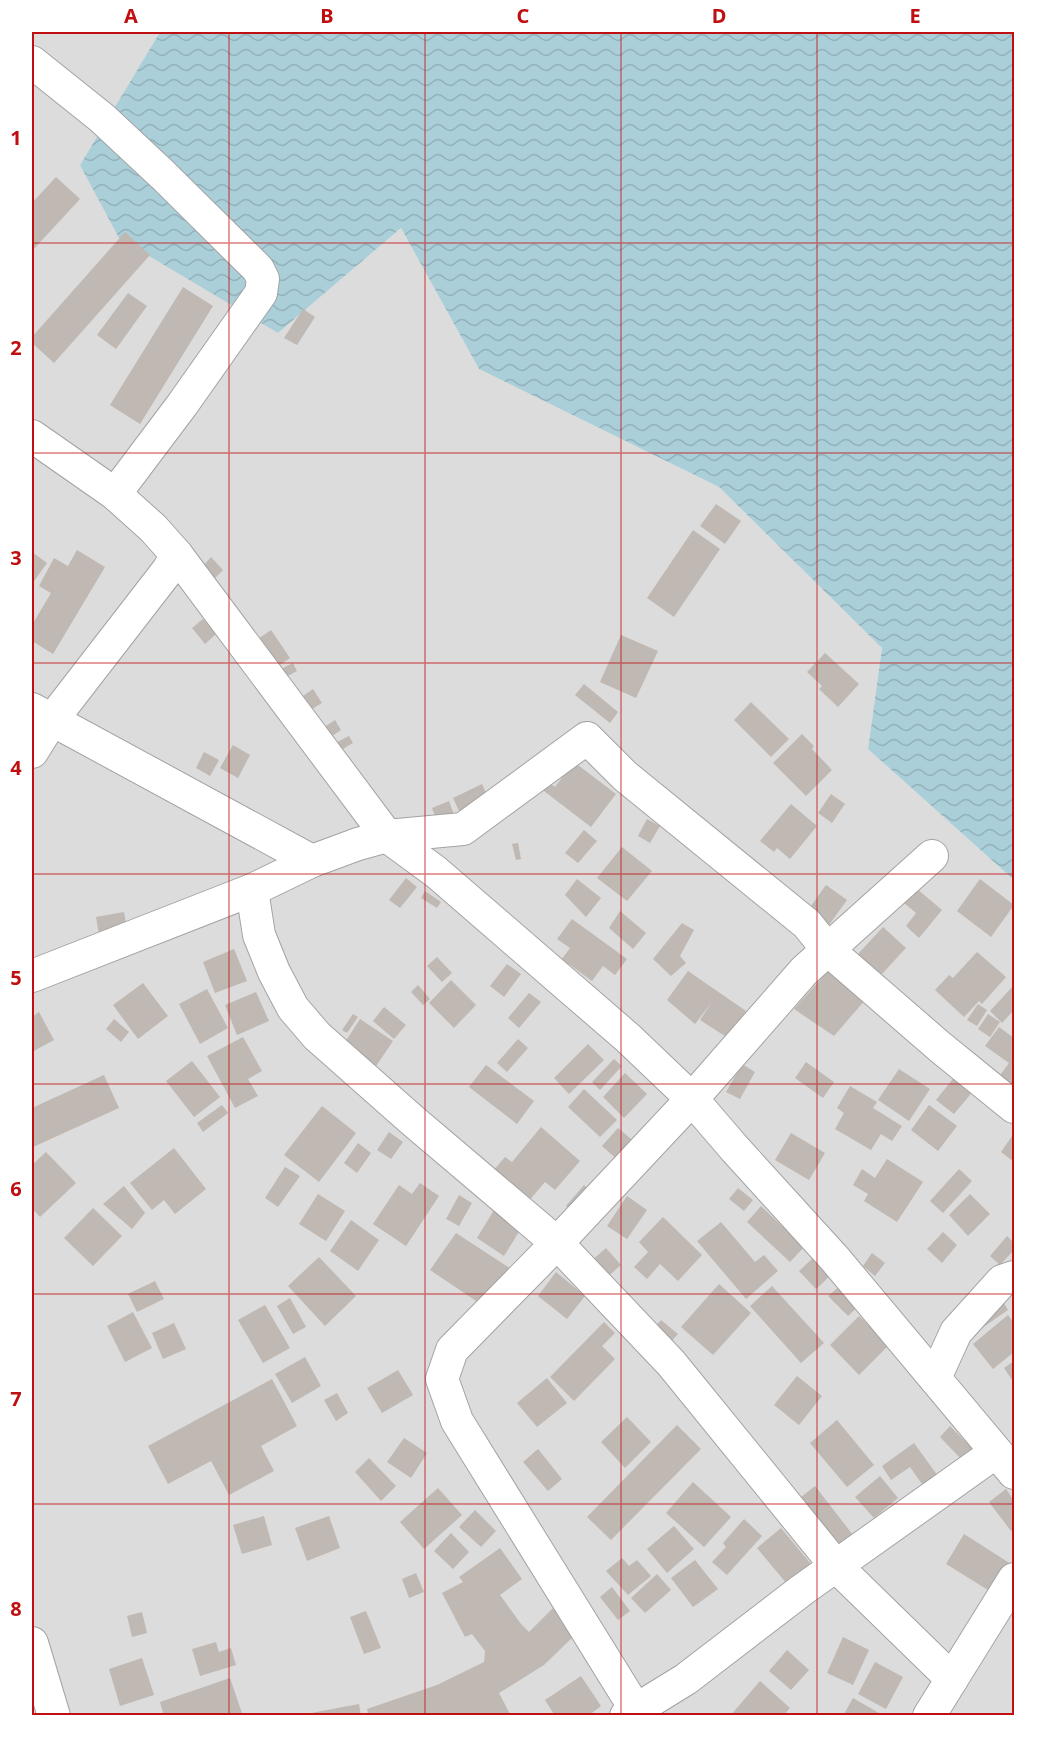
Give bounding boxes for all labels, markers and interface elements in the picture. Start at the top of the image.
text: A [124,2,138,29]
text: B [320,2,334,29]
text: C [517,2,530,29]
text: D [712,2,726,29]
text: E [909,2,921,29]
text: 1 [10,124,22,151]
text: 2 [10,334,22,361]
text: 3 [10,544,22,571]
text: 4 [10,754,22,781]
text: 5 [10,964,22,991]
text: 6 [10,1175,22,1202]
text: 7 [10,1385,22,1412]
text: 8 [10,1595,22,1622]

